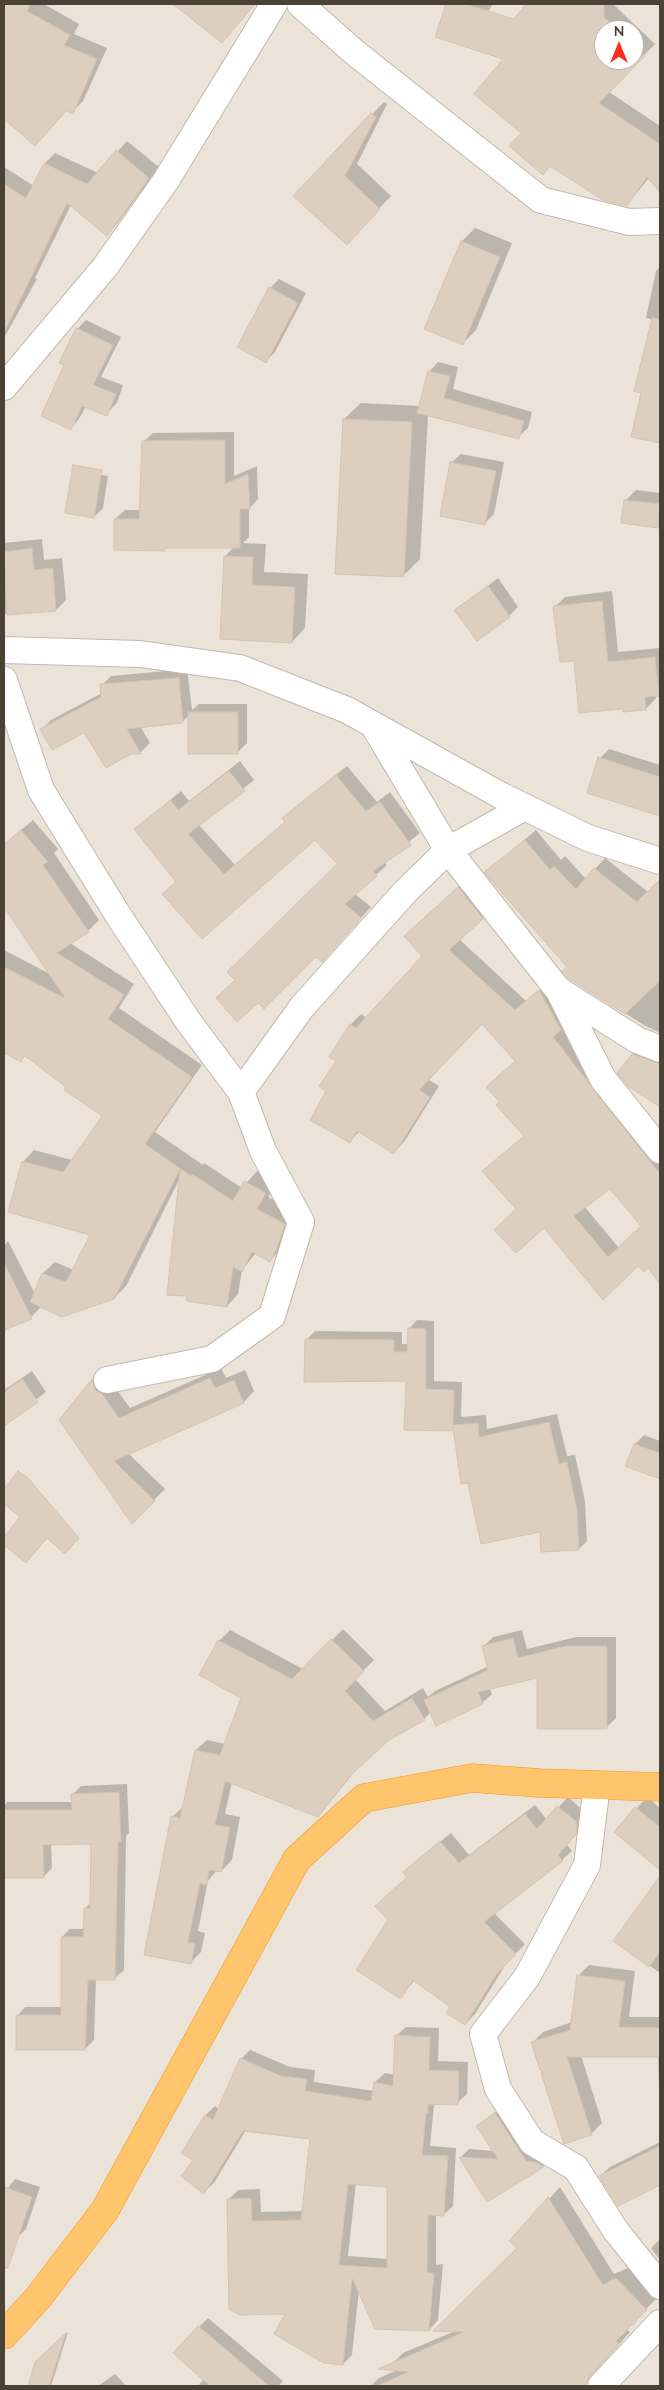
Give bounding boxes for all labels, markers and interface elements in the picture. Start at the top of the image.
north arrow [594,20,644,70]
text: N [614,22,624,40]

